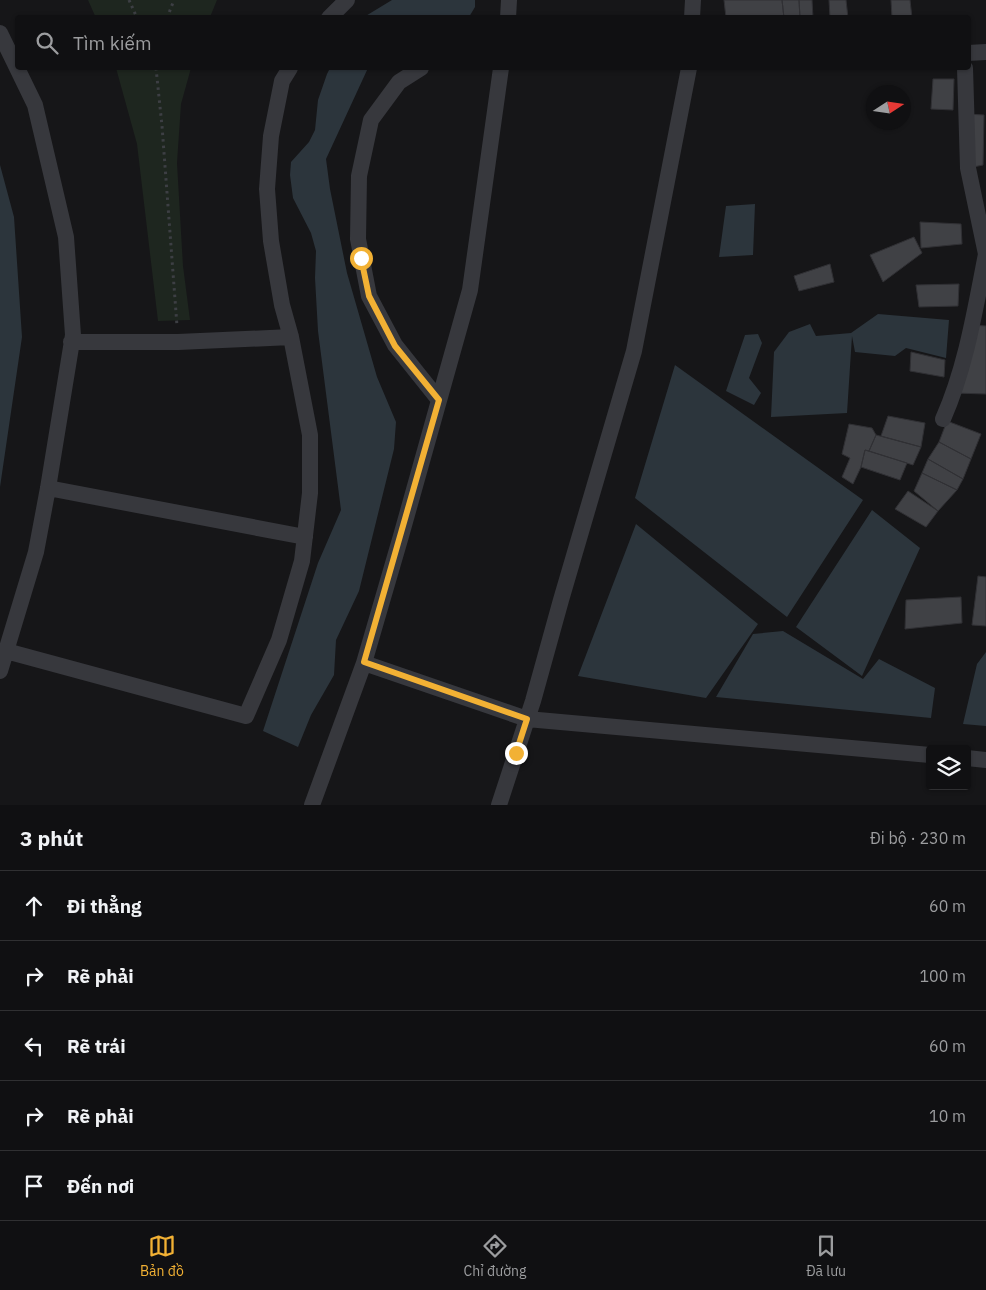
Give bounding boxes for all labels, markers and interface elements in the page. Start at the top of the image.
search box [15,15,971,70]
icon: search [33,29,61,57]
text: Tìm kiếm [73,31,151,55]
north arrow [866,85,911,130]
route start [350,247,373,270]
route end [505,742,528,765]
map controls [926,745,971,790]
button: layers [926,745,971,790]
text: 3 phút [20,824,83,852]
text: Đi bộ · 230 m [870,828,966,848]
icon: ahead [20,892,48,920]
text: Đi thẳng [67,894,141,918]
text: 60 m [929,896,966,916]
icon: right [20,962,48,990]
text: Rẽ phải [67,964,134,988]
text: 100 m [919,966,966,986]
icon: left [20,1032,48,1060]
text: Rẽ trái [67,1034,126,1058]
text: 60 m [929,1036,966,1056]
icon: right [20,1102,48,1130]
text: Rẽ phải [67,1104,134,1128]
text: 10 m [929,1106,966,1126]
icon: arrive [20,1172,48,1200]
text: Đến nơi [67,1174,134,1198]
tab: Bản đồ [140,1232,184,1280]
tab: Chỉ đường [464,1232,526,1280]
tab: Đã lưu [806,1232,846,1280]

